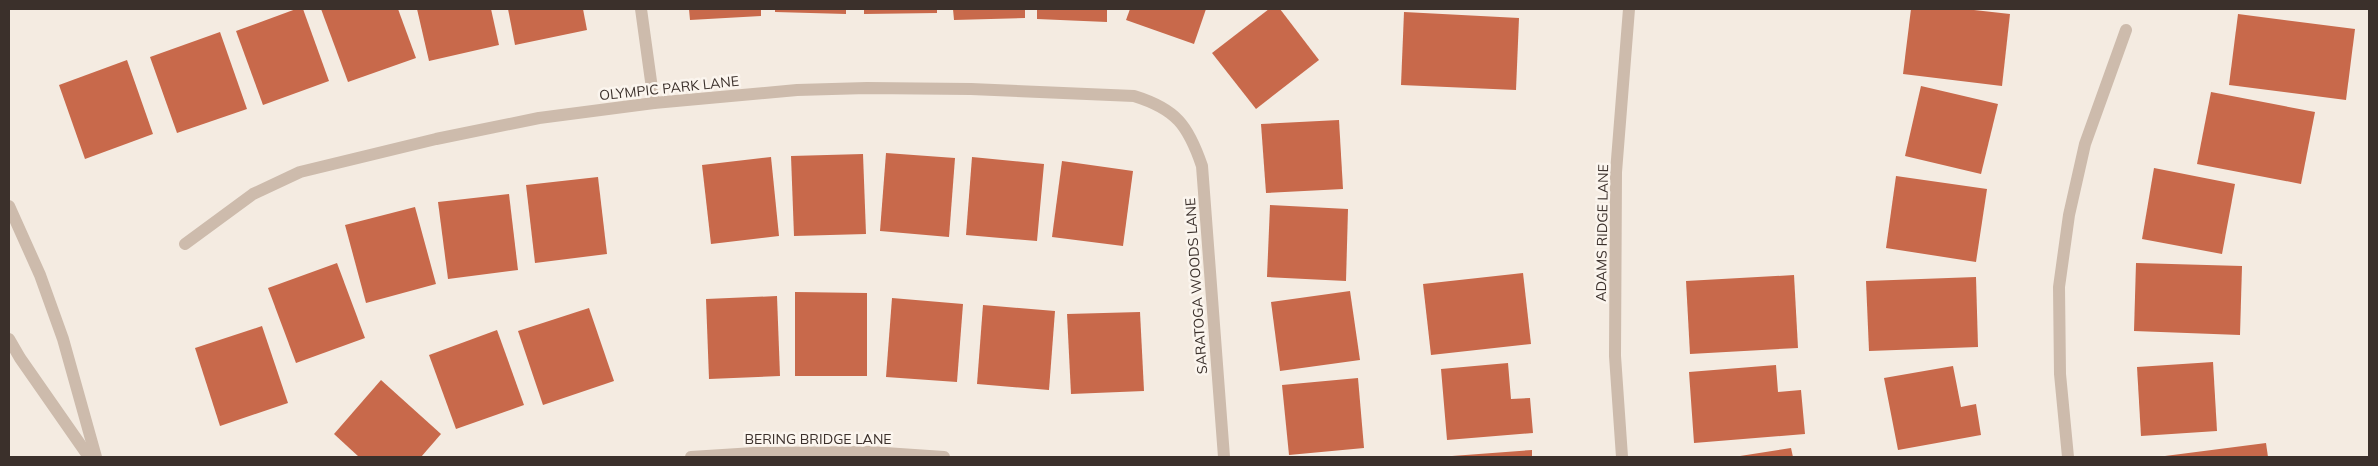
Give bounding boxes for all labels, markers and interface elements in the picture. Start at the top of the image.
street label: OLYMPIC PARK LANE [598,72,740,104]
street label: ADAMS RIDGE LANE [1592,164,1612,302]
street label: SARATOGA WOODS LANE [1181,197,1211,375]
street label: BERING BRIDGE LANE [744,430,892,448]

